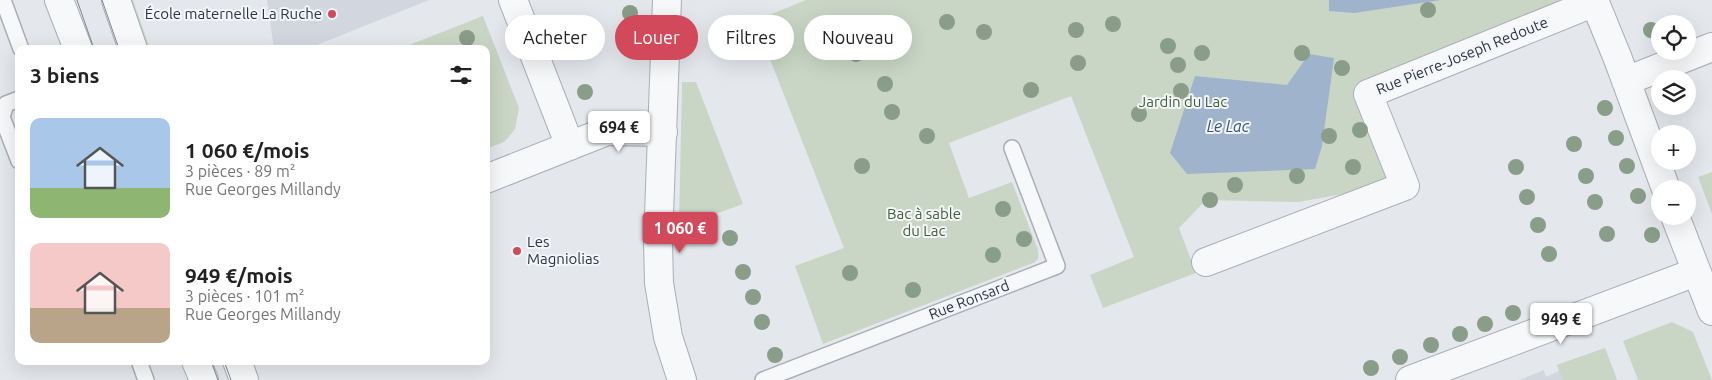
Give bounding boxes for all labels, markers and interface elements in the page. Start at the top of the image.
place label: École maternelle La Ruche [145,5,322,22]
marker: École maternelle La Ruche [326,8,338,20]
street label: Rue Pierre-Joseph Redoute [1373,13,1550,98]
chip: Acheter [505,15,605,60]
chip: Louer [615,15,698,60]
chip: Filtres [708,15,794,60]
chip: Nouveau [804,15,912,60]
map controls [1651,15,1696,225]
button: locate [1651,15,1696,60]
icon: filters [447,61,475,89]
text: 3 biens [30,63,100,87]
button: layers [1651,70,1696,115]
park label: Jardin du Lac [1139,93,1227,110]
pin: 694 € [584,110,654,153]
water label: Le Lac [1207,117,1250,135]
text: 694 € [599,118,639,136]
button: + [1651,125,1696,170]
icon: home [70,138,130,198]
text: 1 060 €/mois [185,138,310,162]
text: 3 pièces · 89 m² [185,162,295,180]
text: Rue Georges Millandy [185,180,341,198]
button: − [1651,180,1696,225]
park label: Bac à sable du Lac [887,205,961,239]
pin: 1 060 € [634,212,726,254]
text: 1 060 € [654,219,706,237]
place label: Les Magniolias [527,233,599,267]
marker: Les Magniolias [511,245,523,257]
icon: home [70,263,130,323]
text: 949 €/mois [185,263,293,287]
street label: Rue Ronsard [926,276,1012,323]
text: 3 pièces · 101 m² [185,287,305,305]
pin: 949 € [1526,302,1596,345]
text: Rue Georges Millandy [185,305,341,323]
text: 949 € [1541,310,1581,328]

